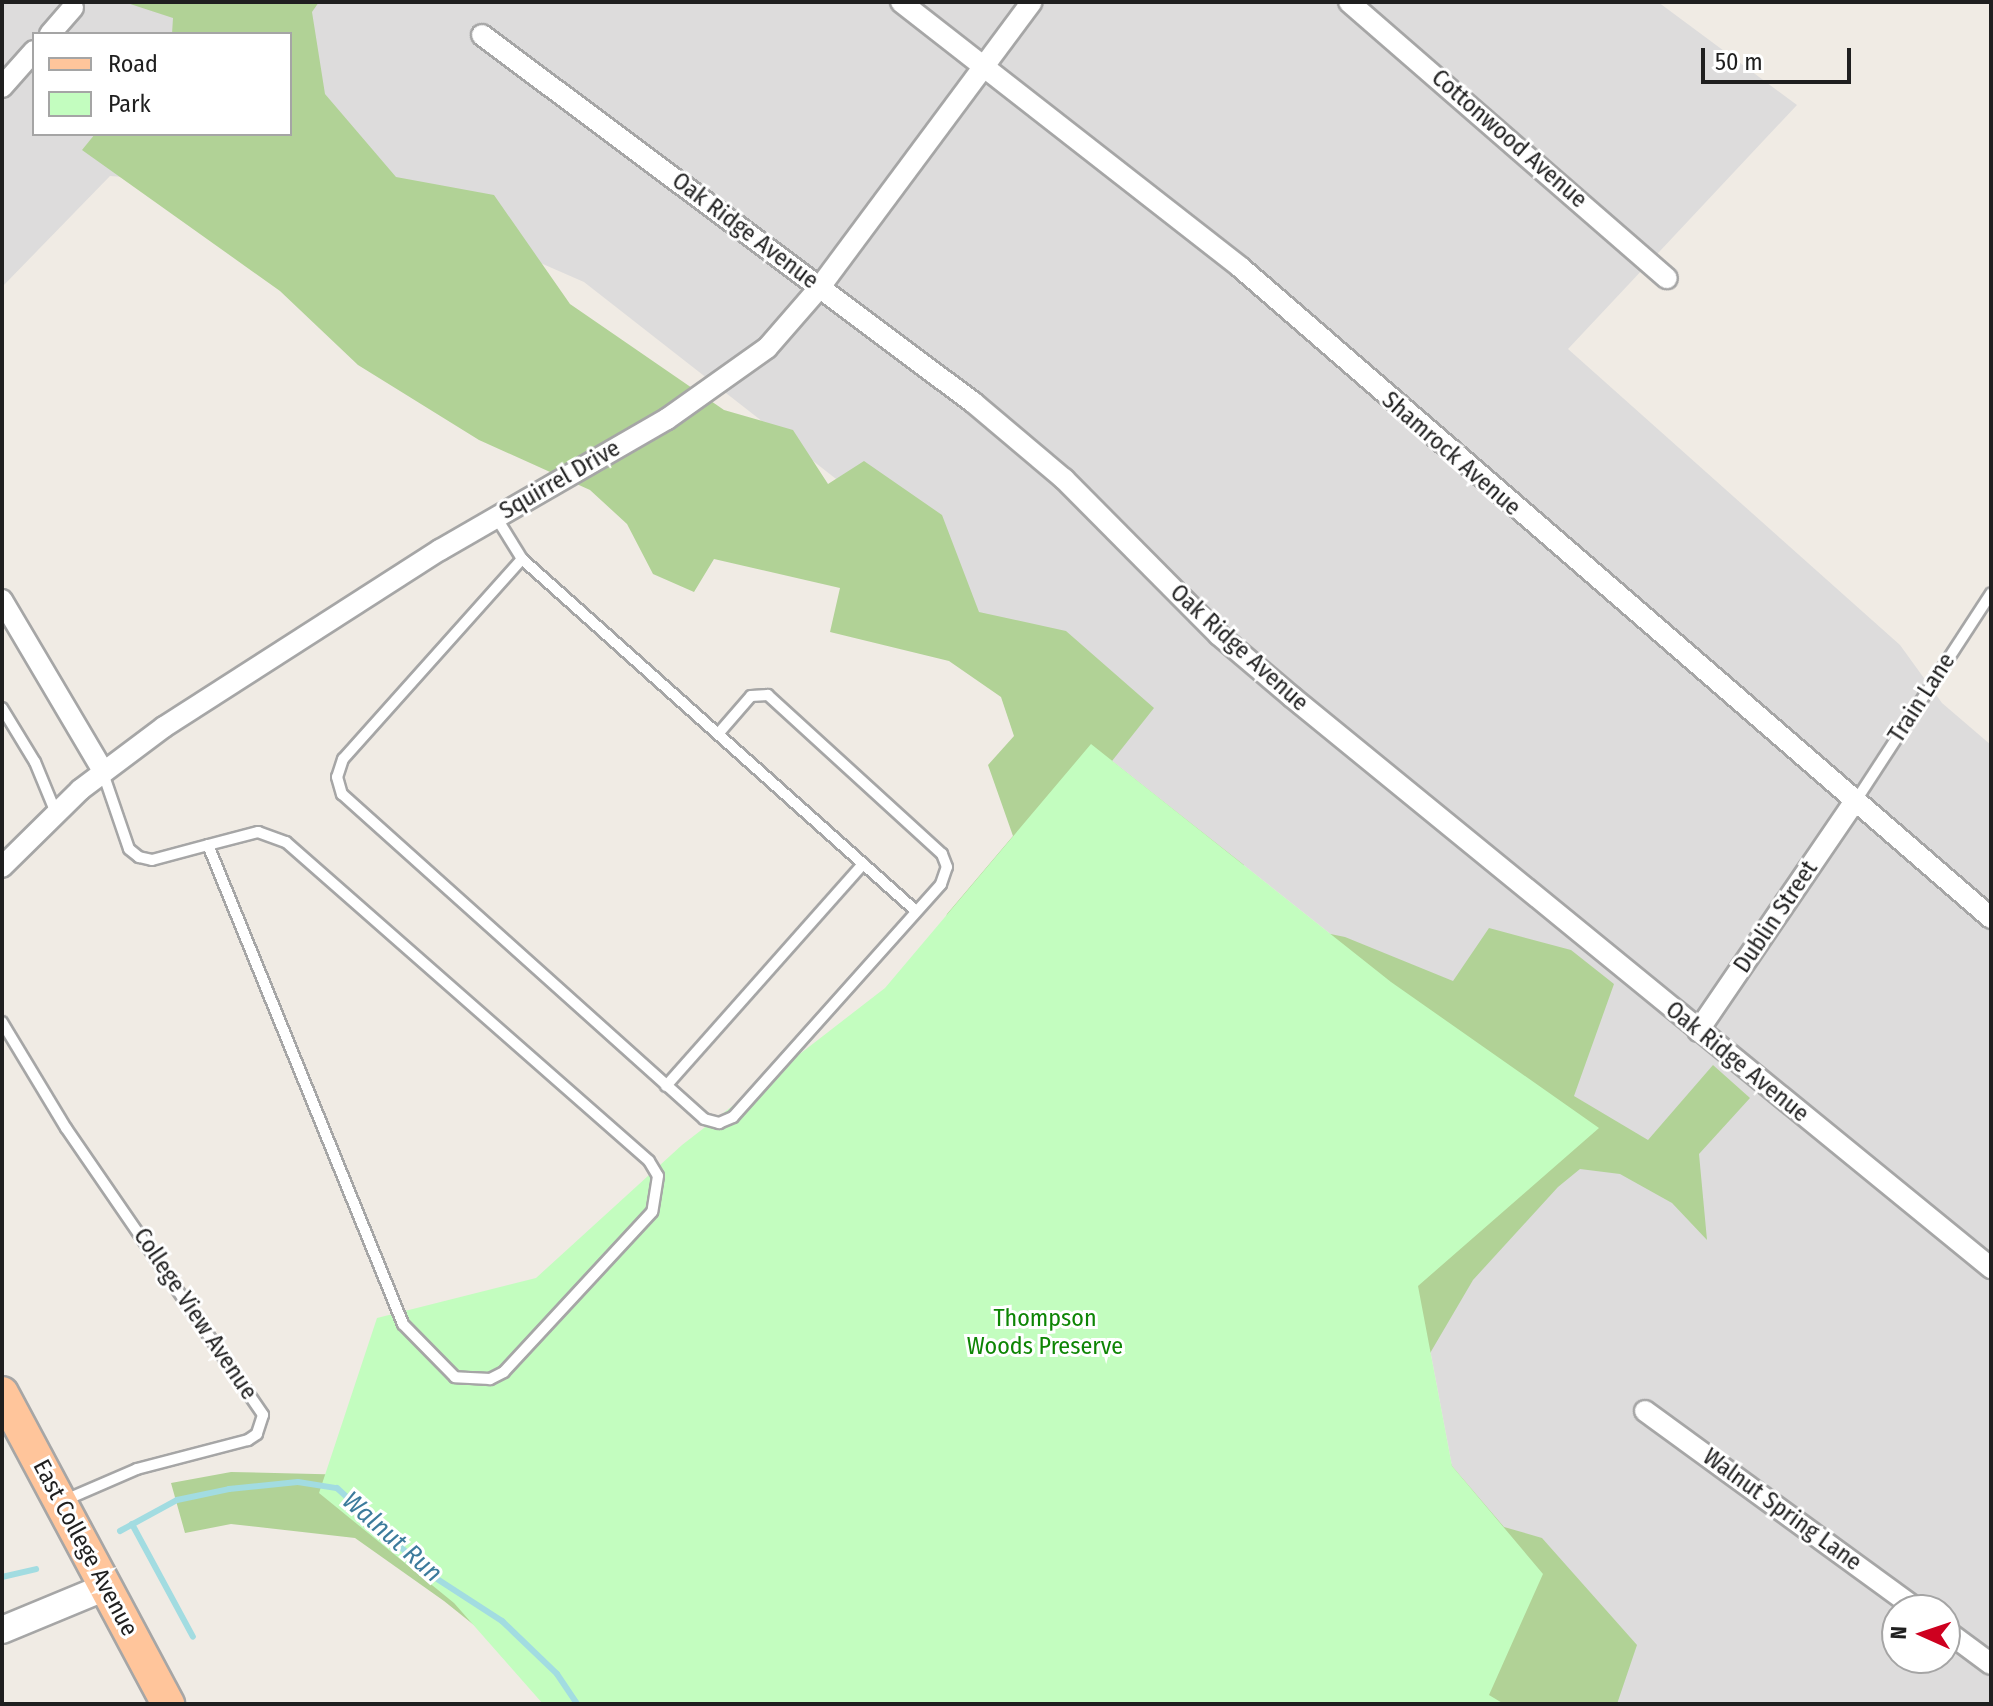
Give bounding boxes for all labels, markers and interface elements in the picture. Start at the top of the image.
legend [32,32,292,136]
scale bar [1705,32,1855,82]
text: 50 m [1715,48,1763,76]
text: Road [108,50,158,78]
street label: Cottonwood Avenue [1425,64,1593,214]
text: Park [108,90,151,118]
street label: Oak Ridge Avenue [666,167,824,295]
street label: Shamrock Avenue [1376,386,1526,522]
street label: Squirrel Drive [495,434,625,526]
street label: Oak Ridge Avenue [1164,578,1314,718]
street label: Train Lane [1882,648,1962,748]
street label: Dublin Street [1728,855,1824,979]
street label: Oak Ridge Avenue [1660,995,1814,1129]
street label: College View Avenue [127,1223,263,1405]
park label: Thompson Woods Preserve [967,1305,1123,1361]
street label: Walnut Spring Lane [1697,1443,1867,1577]
street label: East College Avenue [26,1455,144,1641]
water label: Walnut Run [336,1485,448,1589]
north arrow [1881,1594,1961,1674]
text: N [1885,1626,1912,1640]

